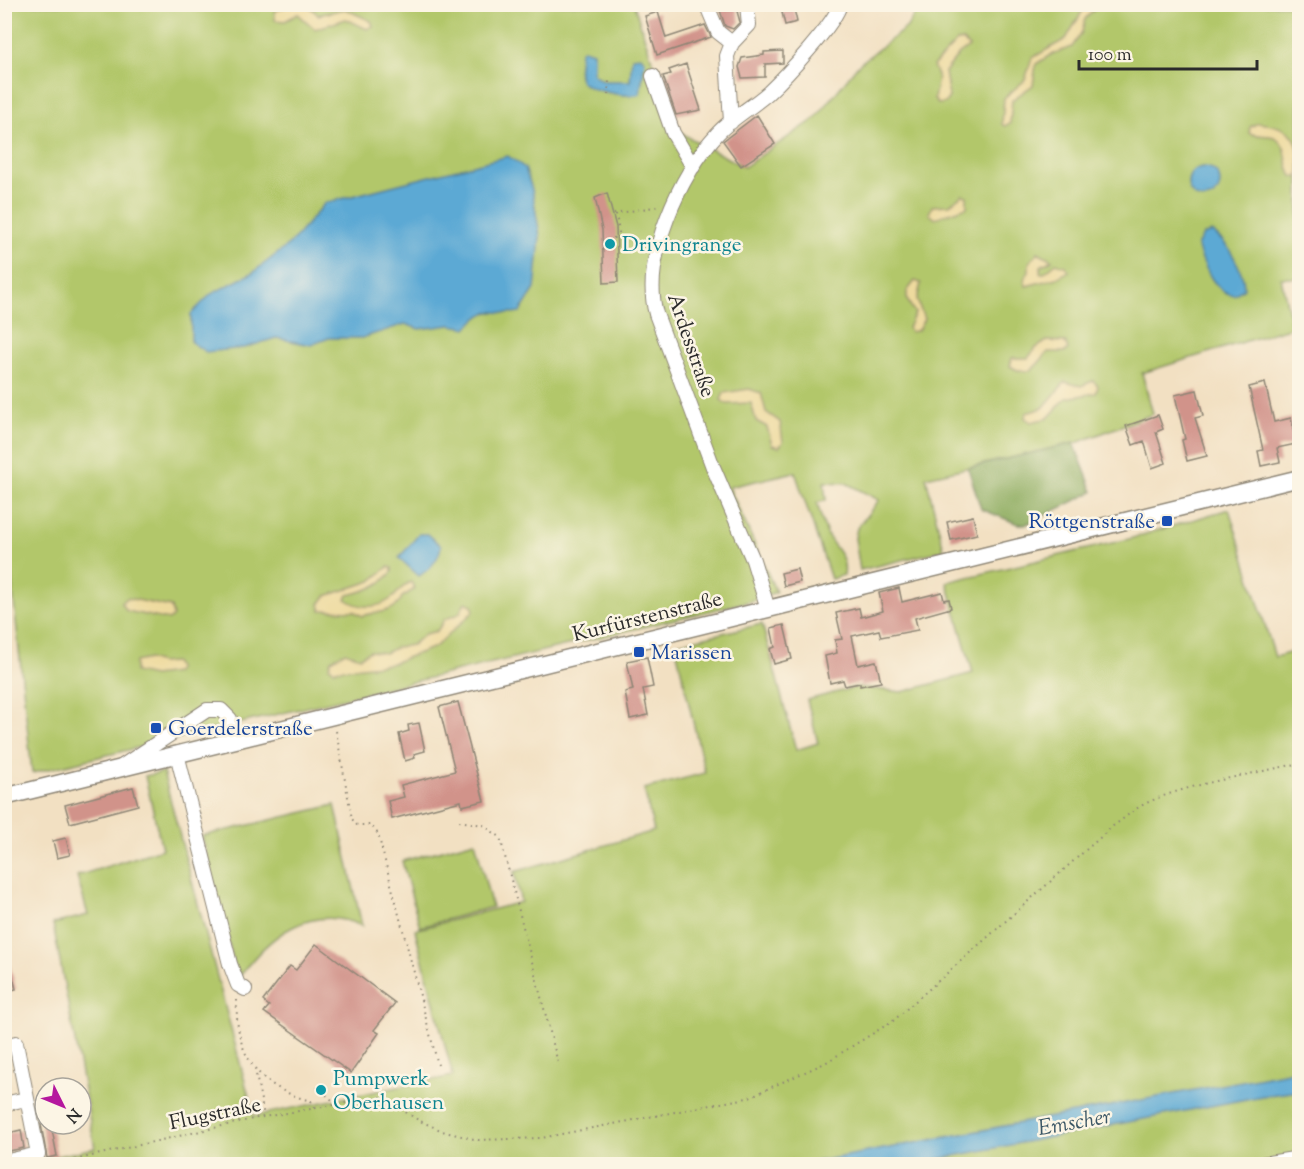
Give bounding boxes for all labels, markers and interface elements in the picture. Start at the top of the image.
scale bar [1079,33,1258,71]
text: 100 m [1088,43,1132,69]
place label: Drivingrange [622,231,741,261]
marker: Drivingrange [603,237,617,251]
street label: Ardesstraße [658,290,722,402]
place label: Röttgenstraße [1029,508,1155,538]
marker: Röttgenstraße [1160,514,1174,528]
street label: Kurfürstenstraße [570,585,725,651]
place label: Marissen [651,639,732,669]
marker: Marissen [632,645,646,659]
place label: Goerdelerstraße [168,715,313,745]
marker: Goerdelerstraße [149,721,163,735]
place label: Pumpwerk Oberhausen [333,1065,444,1119]
north arrow [33,1076,93,1136]
marker: Pumpwerk Oberhausen [314,1083,328,1097]
street label: Flugstraße [167,1091,264,1139]
text: N [59,1102,85,1127]
water label: Emscher [1035,1102,1114,1146]

